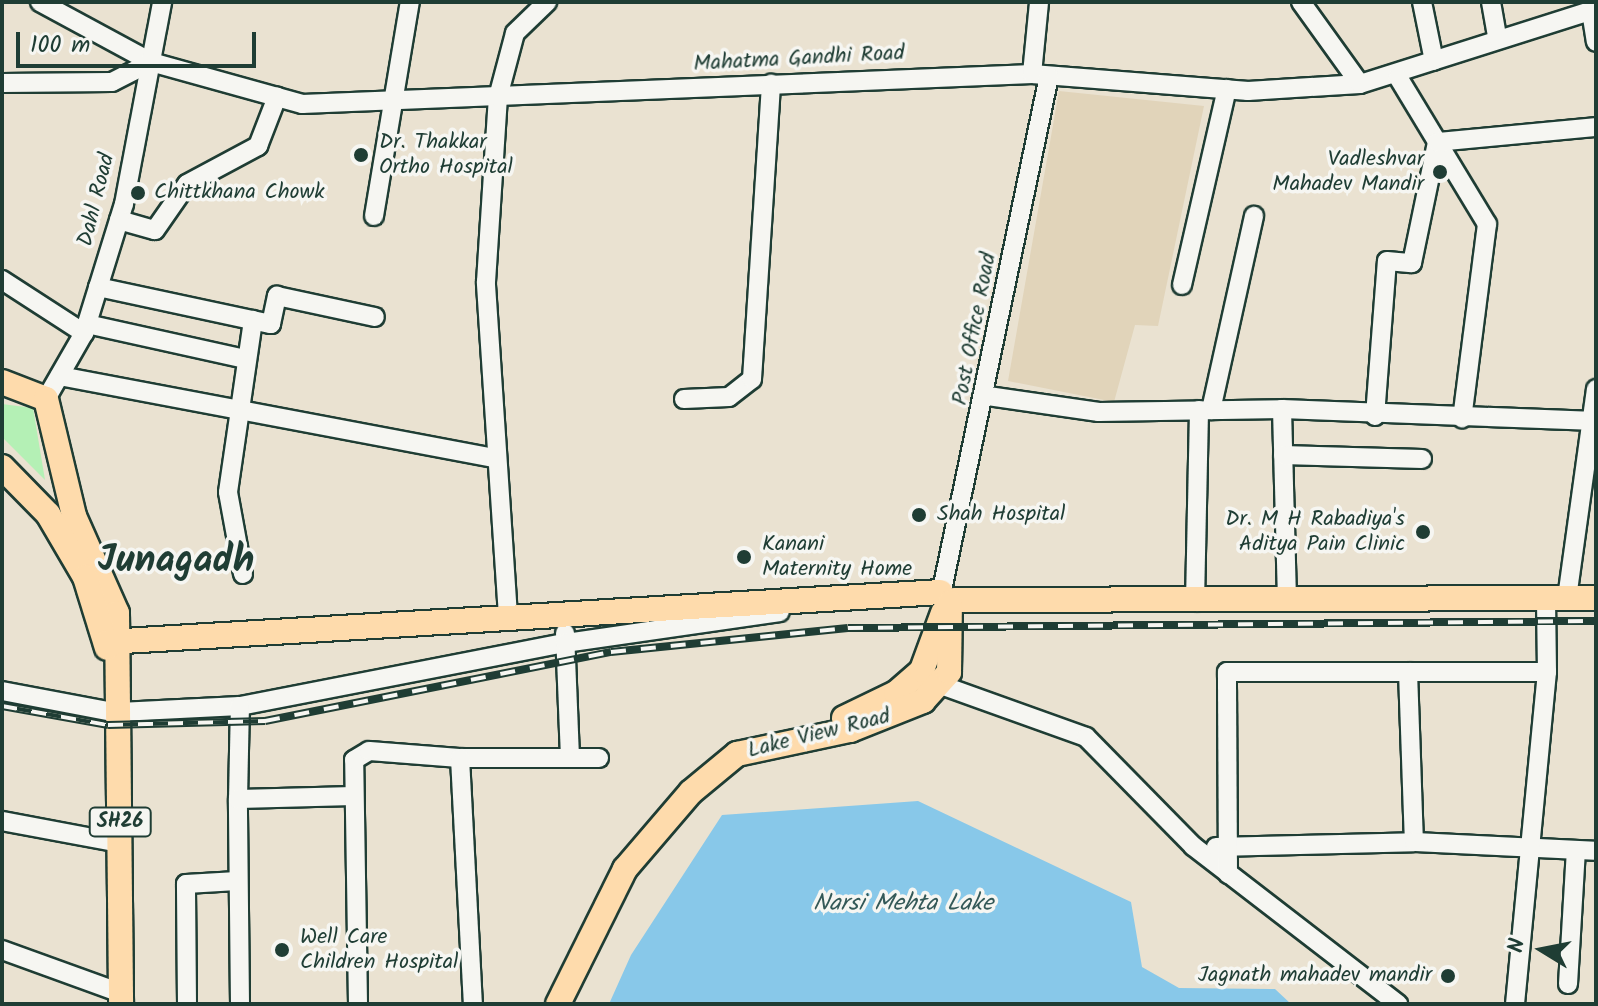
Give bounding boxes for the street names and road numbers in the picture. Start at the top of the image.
street label: Mahatma Gandhi Road [693,40,905,78]
street label: Dahl Road [73,151,121,249]
street label: Post Office Road [947,251,1003,407]
street label: Lake View Road [745,704,893,764]
road number: SH26 [88,806,152,838]

